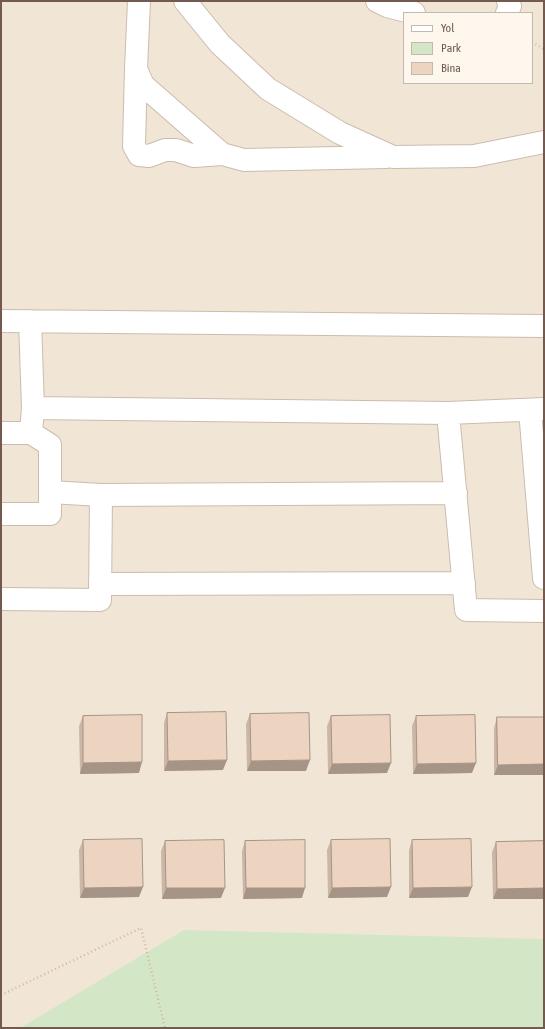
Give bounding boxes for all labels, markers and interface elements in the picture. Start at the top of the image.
legend [403,12,533,84]
text: Yol [441,21,454,35]
text: Park [441,41,461,55]
text: Bina [441,61,461,75]

